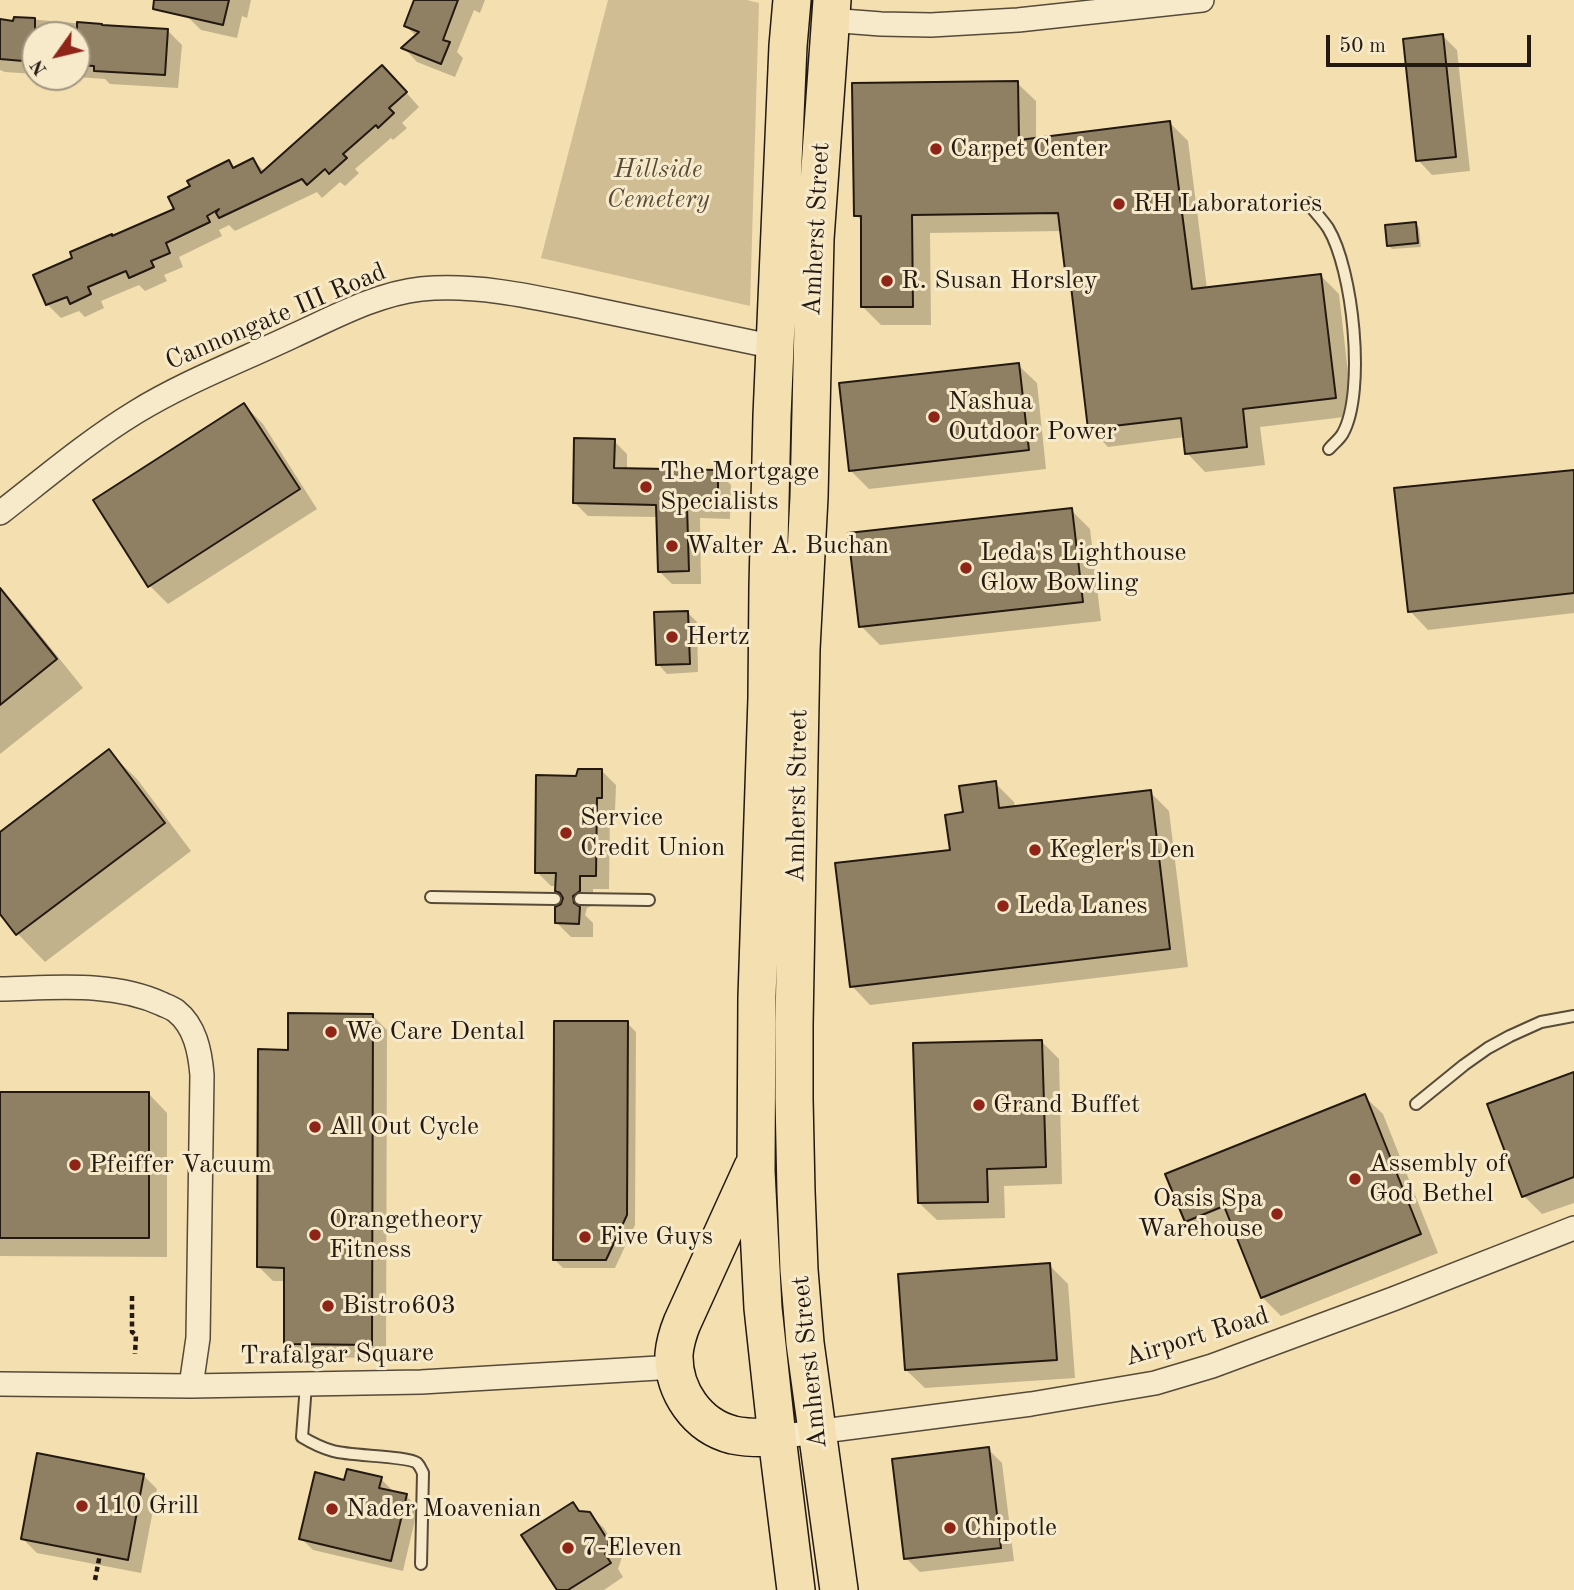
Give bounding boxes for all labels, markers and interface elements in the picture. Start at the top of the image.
north arrow [21,21,91,91]
scale bar [1329,21,1534,65]
text: 50 m [1339,36,1386,57]
text: N [28,56,52,78]
place label: Carpet Center [950,133,1108,165]
street label: Amherst Street [797,141,837,317]
marker: Carpet Center [928,141,944,157]
park label: Hillside Cemetery [606,154,710,216]
place label: RH Laboratories [1133,188,1322,220]
marker: RH Laboratories [1111,196,1127,212]
street label: Cannongate III Road [161,256,391,378]
place label: R. Susan Horsley [901,265,1098,297]
marker: R. Susan Horsley [879,273,895,289]
place label: Nashua Outdoor Power [948,386,1117,448]
marker: Nashua Outdoor Power [926,409,942,425]
place label: The Mortgage Specialists [660,456,819,518]
marker: The Mortgage Specialists [638,479,654,495]
place label: Walter A. Buchan [686,530,889,562]
place label: Leda's Lighthouse Glow Bowling [980,537,1186,598]
marker: Walter A. Buchan [664,538,680,554]
marker: Leda's Lighthouse Glow Bowling [958,560,974,576]
place label: Hertz [686,621,750,653]
marker: Hertz [664,629,680,645]
street label: Amherst Street [781,709,815,883]
place label: Service Credit Union [580,802,725,864]
marker: Service Credit Union [558,825,574,841]
place label: Kegler's Den [1049,834,1195,866]
marker: Kegler's Den [1027,842,1043,858]
place label: Leda Lanes [1017,890,1148,922]
marker: Leda Lanes [995,898,1011,914]
place label: We Care Dental [345,1016,525,1048]
marker: We Care Dental [323,1024,339,1040]
place label: Grand Buffet [993,1089,1140,1121]
marker: Grand Buffet [971,1097,987,1113]
place label: All Out Cycle [329,1111,479,1143]
marker: All Out Cycle [307,1119,323,1135]
place label: Assembly of God Bethel [1369,1148,1507,1210]
place label: Pfeiffer Vacuum [89,1149,272,1181]
marker: Pfeiffer Vacuum [67,1157,83,1173]
marker: Assembly of God Bethel [1347,1171,1363,1187]
place label: Oasis Spa Warehouse [1138,1183,1263,1244]
place label: Orangetheory Fitness [329,1204,483,1266]
marker: Oasis Spa Warehouse [1269,1206,1285,1222]
place label: Five Guys [599,1221,713,1253]
marker: Orangetheory Fitness [307,1227,323,1243]
marker: Five Guys [577,1229,593,1245]
street label: Amherst Street [785,1274,835,1450]
place label: Bistro603 [342,1290,456,1322]
marker: Bistro603 [320,1298,336,1314]
street label: Airport Road [1121,1300,1273,1374]
street label: Trafalgar Square [240,1338,434,1372]
place label: 110 Grill [96,1490,199,1522]
place label: Nader Moavenian [346,1493,541,1525]
marker: 110 Grill [74,1498,90,1514]
marker: Nader Moavenian [324,1501,340,1517]
place label: Chipotle [964,1512,1057,1544]
marker: Chipotle [942,1520,958,1536]
place label: 7-Eleven [582,1532,682,1564]
marker: 7-Eleven [560,1540,576,1556]

